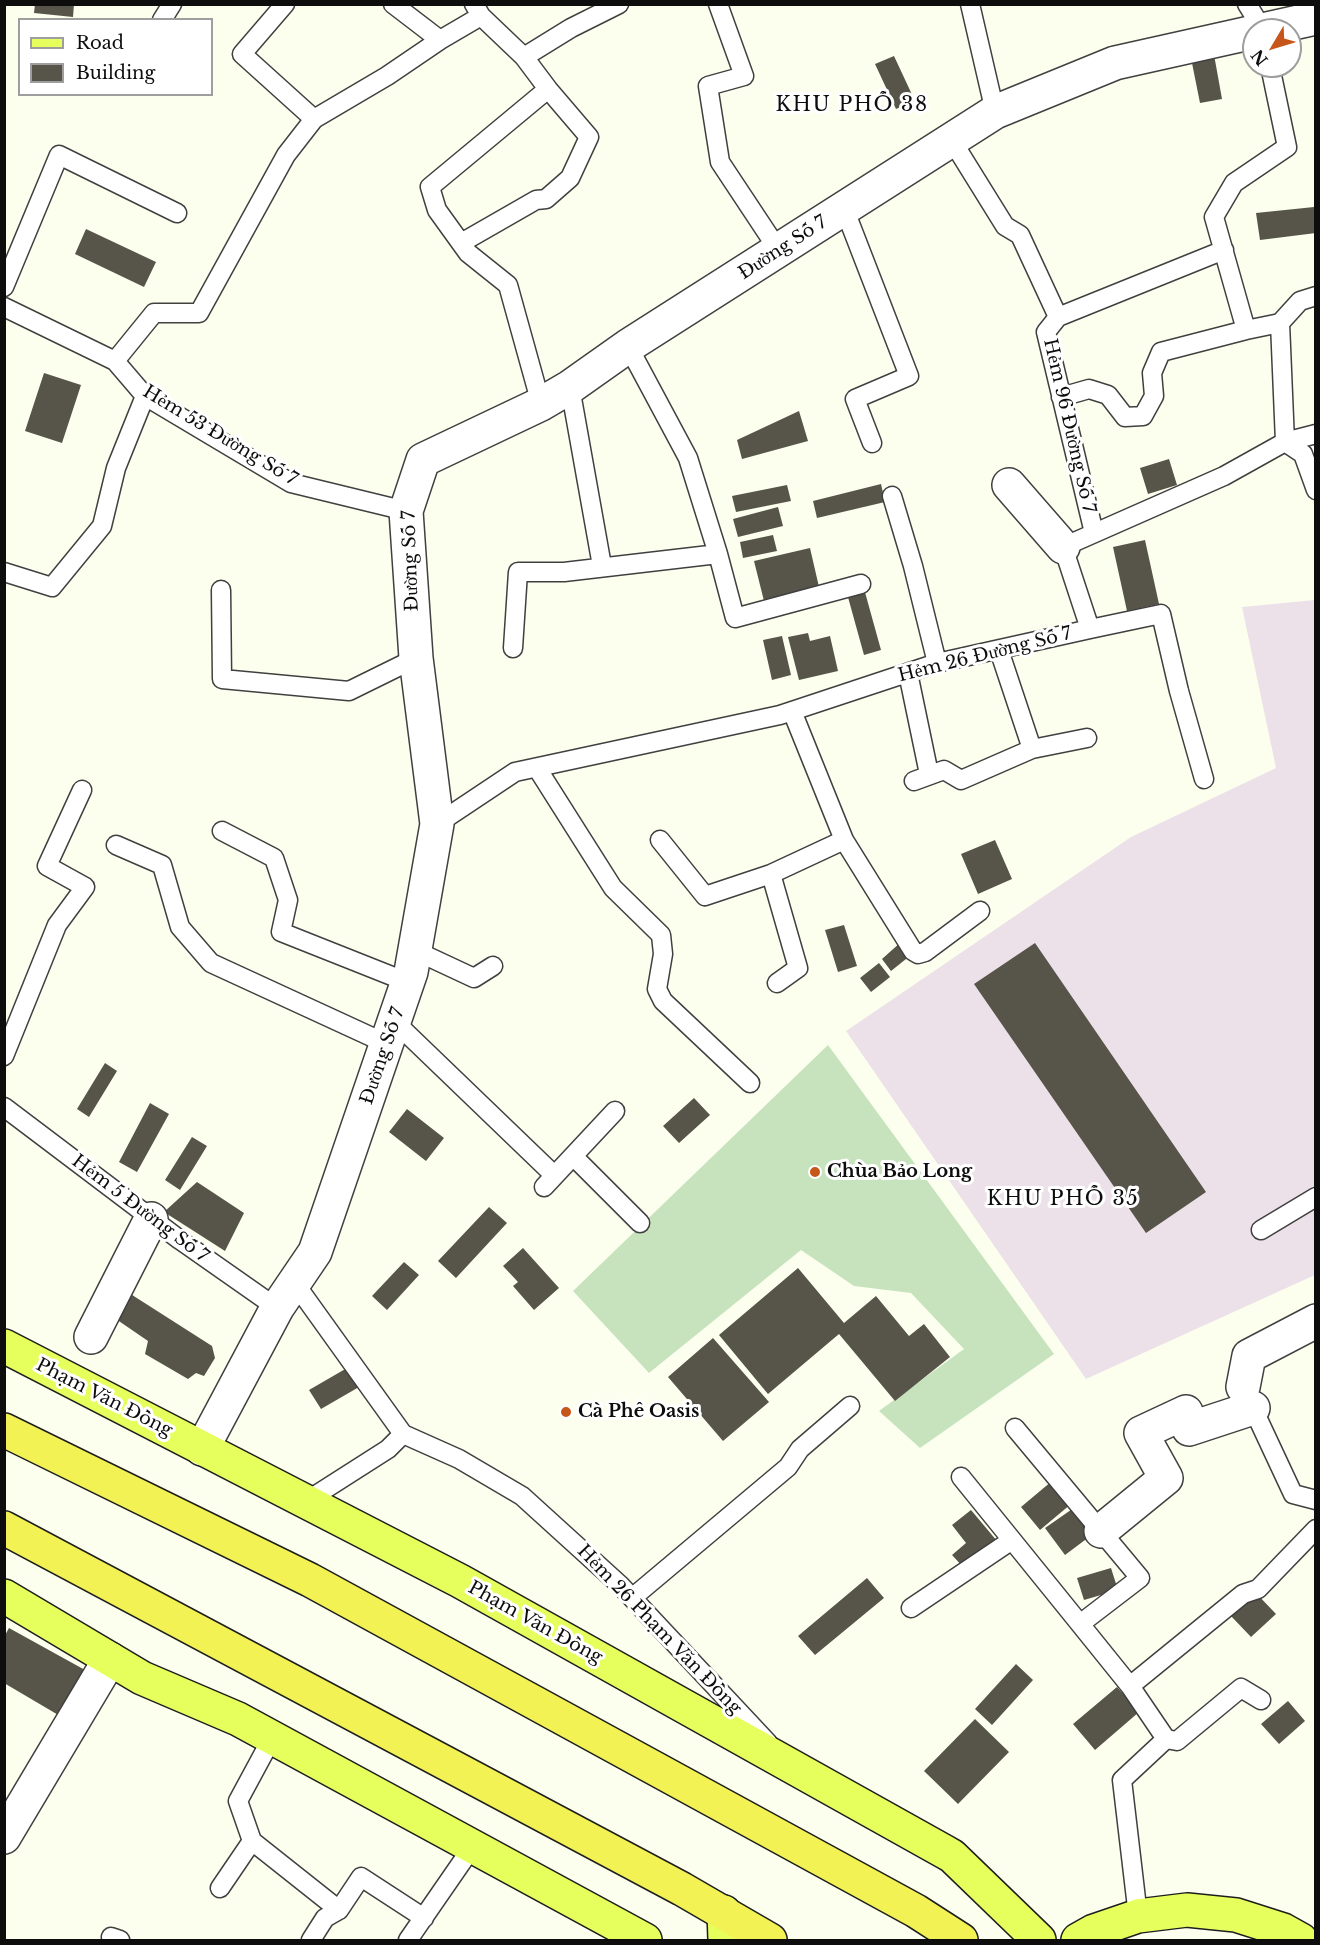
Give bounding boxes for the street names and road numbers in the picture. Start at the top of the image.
street label: Đường Số 7 [735,211,831,285]
street label: Hẻm 96 Đường Số 7 [1038,337,1100,515]
street label: Hẻm 53 Đường Số 7 [139,381,301,491]
street label: Đường Số 7 [398,510,424,612]
street label: Hẻm 26 Đường Số 7 [896,623,1074,687]
street label: Đường Số 7 [356,1005,410,1107]
street label: Hẻm 5 Đường Số 7 [67,1151,213,1267]
street label: Phạm Văn Đồng [32,1354,176,1442]
street label: Hẻm 26 Phạm Văn Đồng [572,1541,746,1719]
street label: Phạm Văn Đồng [464,1577,606,1669]

